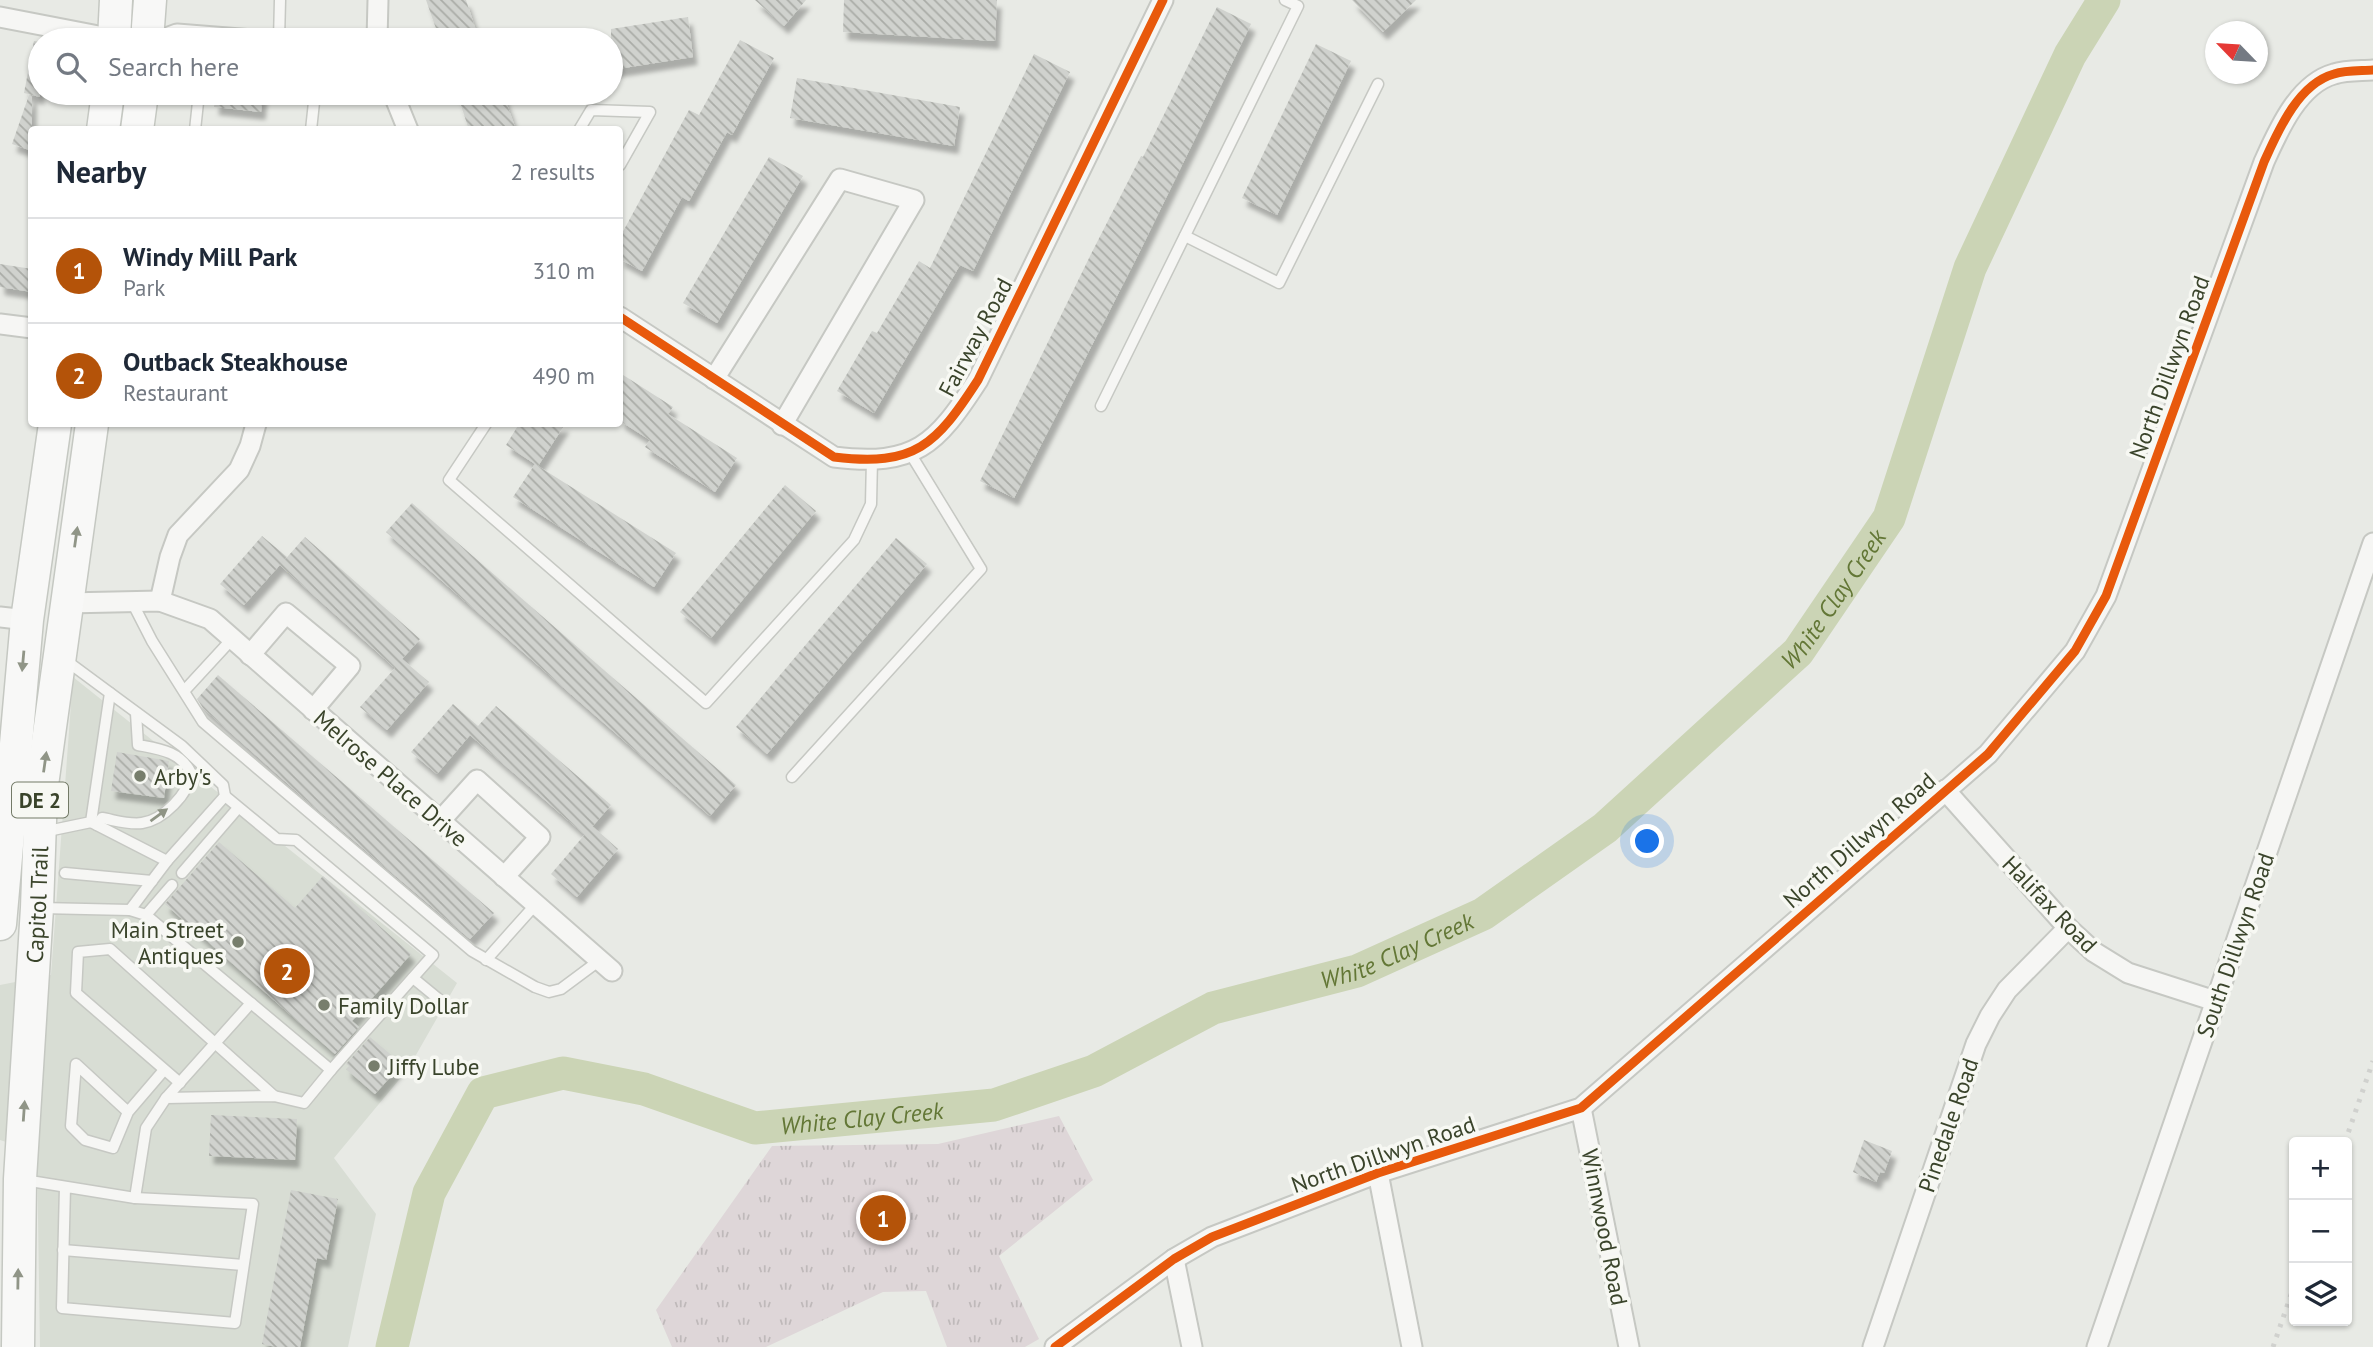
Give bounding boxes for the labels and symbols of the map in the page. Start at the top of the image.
north arrow [2205,21,2268,84]
street label: North Dillwyn Road [2122,272,2216,462]
street label: Fairway Road [932,273,1018,401]
water label: White Clay Creek [1774,522,1893,676]
one-way arrow [71,525,82,547]
one-way arrow [17,650,28,672]
street label: Melrose Place Drive [308,703,474,853]
one-way arrow [39,751,50,773]
place label: Arby's [154,762,211,791]
street label: North Dillwyn Road [1777,766,1941,914]
marker: Arby's [132,768,148,784]
road number: DE 2 [12,782,68,818]
one-way arrow [150,808,168,822]
your location [1630,824,1664,858]
street label: Capitol Trail [19,845,54,964]
street label: Halifax Road [1996,849,2104,959]
street label: South Dillwyn Road [2190,849,2280,1041]
water label: White Clay Creek [1317,904,1479,995]
place label: Main Street Antiques [111,915,224,970]
marker: Main Street Antiques [230,934,246,950]
pin: 2 [264,945,310,997]
place label: Family Dollar [338,991,469,1020]
marker: Family Dollar [316,997,332,1013]
place label: Jiffy Lube [387,1052,480,1081]
street label: Pinedale Road [1911,1054,1985,1196]
marker: Jiffy Lube [366,1058,382,1074]
water label: White Clay Creek [779,1094,946,1141]
one-way arrow [19,1100,30,1122]
street label: North Dillwyn Road [1287,1109,1479,1199]
street label: Winnwood Road [1576,1146,1634,1308]
pin: 1 [860,1192,906,1244]
one-way arrow [13,1268,24,1290]

